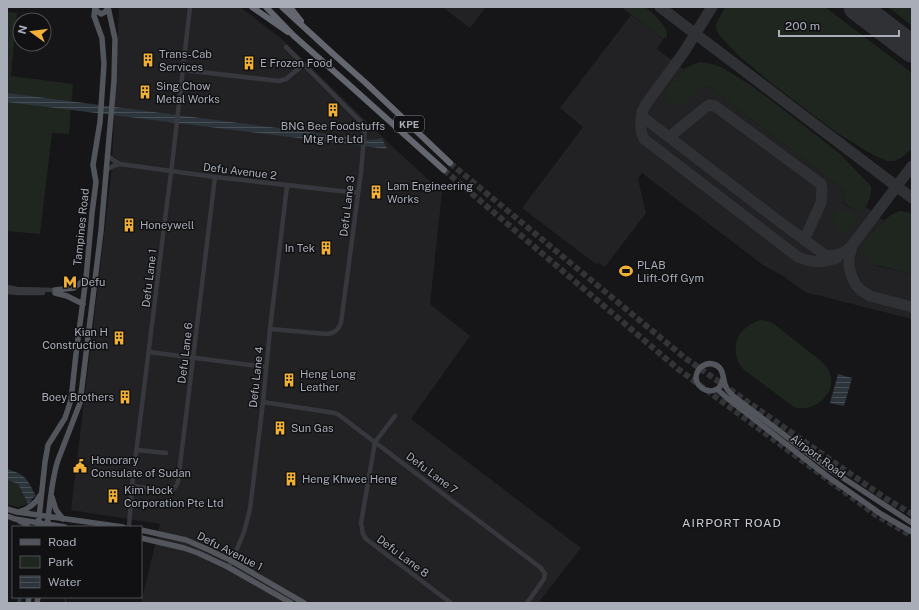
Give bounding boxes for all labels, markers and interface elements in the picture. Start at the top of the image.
north arrow [12,12,52,52]
scale bar [779,12,899,38]
text: 200 m [785,19,820,33]
text: N [15,24,29,35]
place label: Trans-Cab Services [159,48,212,73]
building icon: Trans-Cab Services [140,52,156,68]
building icon: E Frozen Food [241,55,257,71]
place label: E Frozen Food [260,57,332,69]
place label: Sing Chow Metal Works [156,80,220,105]
building icon: Sing Chow Metal Works [137,84,153,100]
building icon: BNG Bee Foodstuffs Mtg Pte Ltd [325,102,341,118]
road number: KPE [394,116,424,132]
place label: BNG Bee Foodstuffs Mtg Pte Ltd [281,120,386,145]
street label: Defu Avenue 2 [203,161,278,182]
street label: Defu Lane 3 [337,175,357,237]
place label: Lam Engineering Works [387,180,473,205]
building icon: Lam Engineering Works [368,184,384,200]
street label: Tampines Road [71,188,91,266]
building icon: Honeywell [121,217,137,233]
place label: Honeywell [140,219,194,231]
building icon: In Tek [318,240,334,256]
place label: In Tek [285,242,315,254]
street label: Defu Lane 1 [139,248,159,308]
place label: PLAB LIift-Off Gym [637,259,704,284]
sports icon: PLAB LIift-Off Gym [618,263,634,279]
metro station icon: Defu [62,274,78,290]
place label: Defu [81,276,105,288]
street label: Defu Lane 6 [175,322,195,384]
place label: Kian H Construction [42,326,108,351]
building icon: Kian H Construction [111,330,127,346]
street label: Defu Lane 4 [247,346,265,408]
place label: Heng Long Leather [300,368,356,393]
building icon: Heng Long Leather [281,372,297,388]
building icon: Boey Brothers [117,389,133,405]
place label: Boey Brothers [41,391,114,403]
building icon: Sun Gas [272,420,288,436]
place label: Sun Gas [291,422,334,434]
street label: Airport Road [789,432,847,480]
street label: Defu Lane 7 [404,450,460,496]
place label: Honorary Consulate of Sudan [91,454,191,479]
public building icon: Honorary Consulate of Sudan [72,458,88,474]
building icon: Heng Khwee Heng [283,471,299,487]
place label: Heng Khwee Heng [302,473,398,485]
place label: Kim Hock Corporation Pte Ltd [124,484,224,509]
building icon: Kim Hock Corporation Pte Ltd [105,488,121,504]
district label: AIRPORT ROAD [682,516,782,530]
legend [12,526,142,598]
street label: Defu Avenue 1 [195,529,265,573]
street label: Defu Lane 8 [375,533,431,579]
text: Road [48,535,76,549]
text: Park [48,555,74,569]
text: Water [48,575,82,589]

